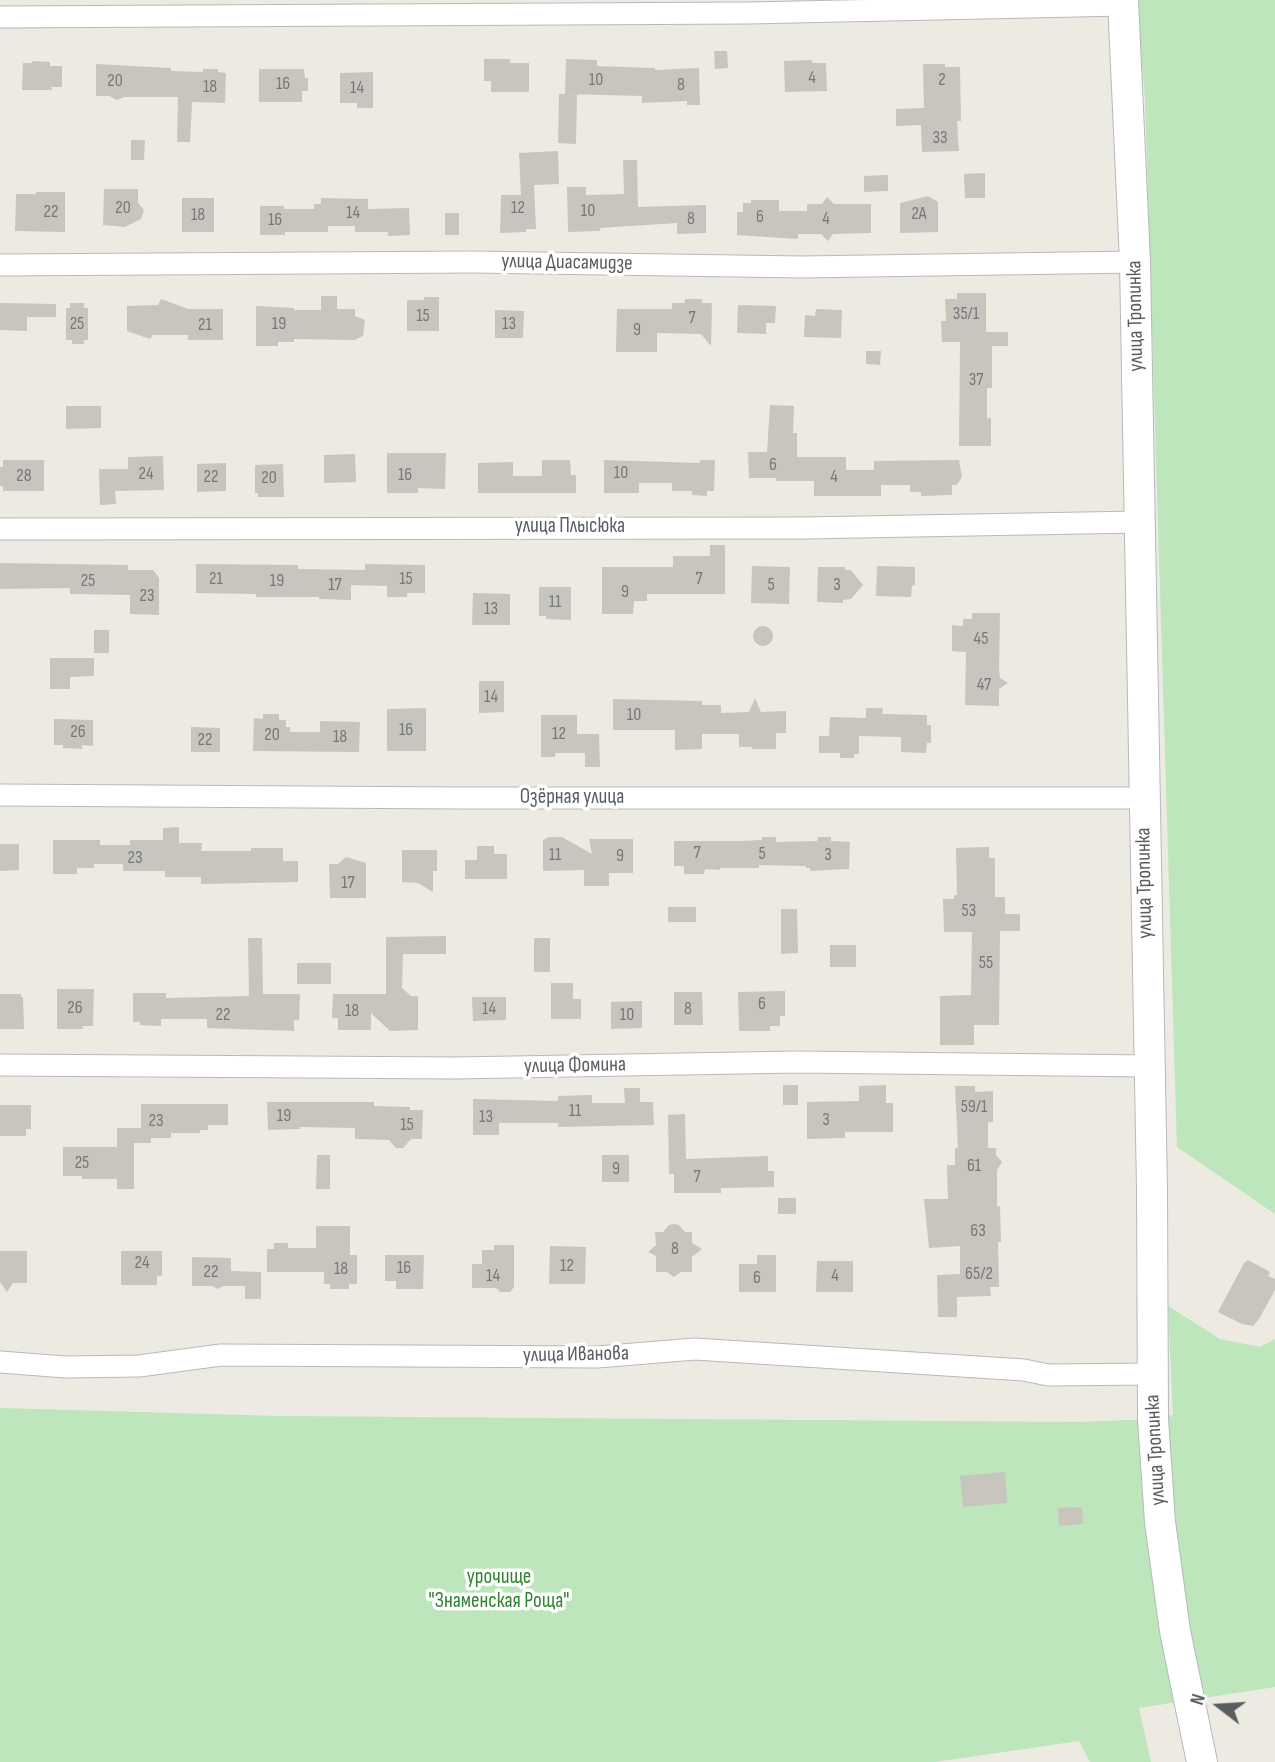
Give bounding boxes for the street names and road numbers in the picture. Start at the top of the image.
street label: улица Диасамидзе [501,249,633,277]
street label: улица Тропинка [1122,260,1150,372]
street label: улица Плысюка [515,514,625,540]
street label: Озёрная улица [520,785,624,811]
street label: улица Тропинка [1131,827,1159,939]
street label: улица Фомина [524,1053,626,1079]
street label: улица Иванова [523,1341,629,1369]
street label: улица Тропинка [1141,1394,1171,1506]

